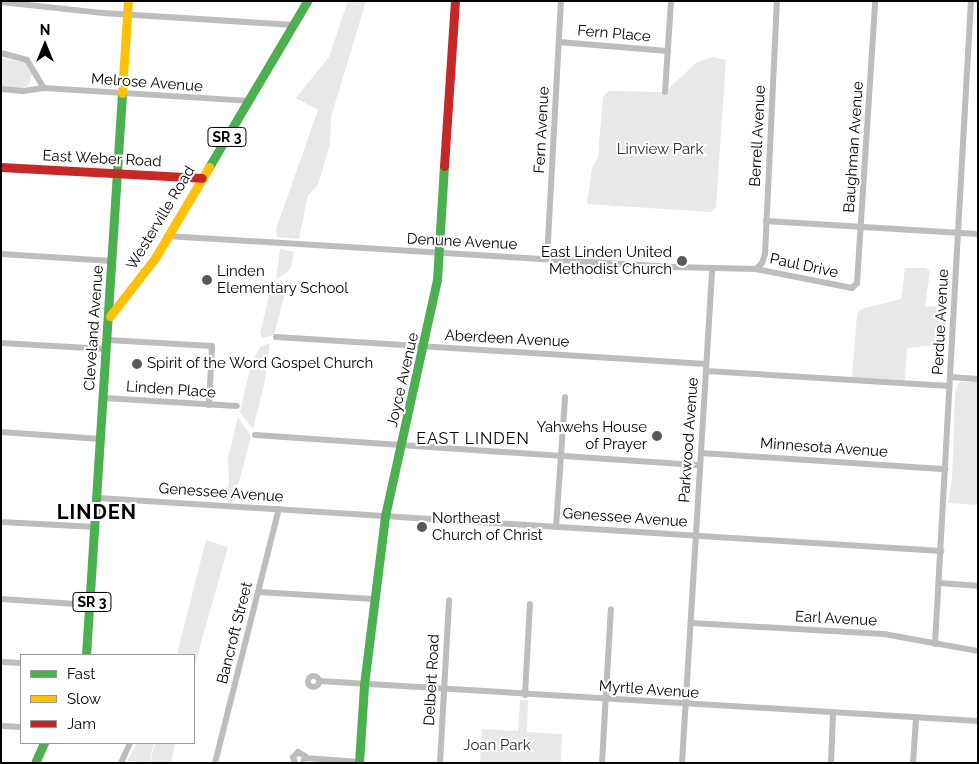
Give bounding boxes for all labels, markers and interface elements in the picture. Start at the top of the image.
north arrow [20,20,70,70]
text: N [40,22,50,38]
street label: Fern Place [577,22,651,46]
street label: Melrose Avenue [90,70,204,96]
street label: Baughman Avenue [840,80,868,214]
street label: Berrell Avenue [746,84,770,188]
street label: Fern Avenue [531,86,553,174]
road number: SR 3 [207,125,247,148]
park label: Linview Park [616,141,704,159]
street label: East Weber Road [42,147,162,171]
street label: Westerville Road [123,163,199,273]
street label: Denune Avenue [406,230,518,254]
place label: East Linden United Methodist Church [541,243,672,278]
street label: Paul Drive [768,250,840,282]
marker: East Linden United Methodist Church [676,255,688,267]
place label: Linden Elementary School [217,262,349,297]
street label: Cleveland Avenue [81,264,107,392]
street label: Perdue Avenue [929,268,953,376]
marker: Linden Elementary School [201,274,213,286]
street label: Aberdeen Avenue [444,327,570,351]
street label: Joyce Avenue [383,331,423,429]
place label: Spirit of the Word Gospel Church [147,355,375,373]
marker: Spirit of the Word Gospel Church [131,358,143,370]
street label: Parkwood Avenue [676,376,702,504]
street label: Linden Place [125,378,217,402]
place label: Yahwehs House of Prayer [536,418,647,453]
district label: EAST LINDEN [415,429,531,449]
marker: Yahwehs House of Prayer [651,430,663,442]
street label: Minnesota Avenue [759,435,889,461]
street label: Genessee Avenue [158,480,284,506]
district label: LINDEN [56,500,138,524]
street label: Genessee Avenue [562,505,688,531]
place label: Northeast Church of Christ [432,509,543,544]
marker: Northeast Church of Christ [416,521,428,533]
street label: Bancroft Street [214,580,256,686]
road number: SR 3 [72,590,112,614]
street label: Earl Avenue [794,608,878,630]
street label: Delbert Road [421,634,443,726]
legend [20,654,195,744]
text: Fast [67,665,95,683]
street label: Myrtle Avenue [598,678,700,702]
text: Slow [67,690,101,708]
text: Jam [67,715,96,733]
park label: Joan Park [463,737,531,755]

